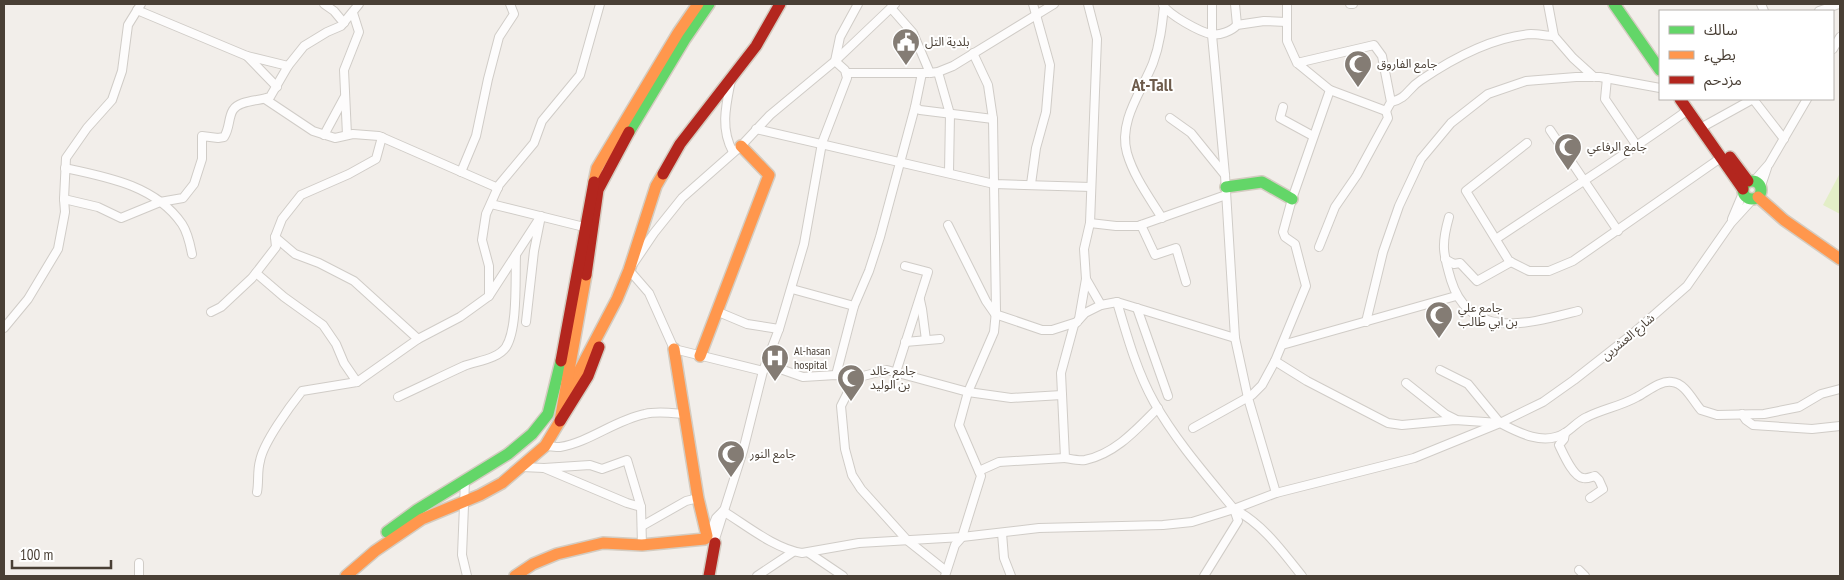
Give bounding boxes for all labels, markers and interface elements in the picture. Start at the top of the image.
legend [1659,10,1834,100]
text: سالك [1704,20,1738,39]
public building icon: بلدية التل [891,27,921,66]
place label: بلدية التل [925,34,969,49]
text: بطيء [1704,45,1736,66]
mosque icon: جامع الفاروق [1343,49,1373,88]
place label: جامع الفاروق [1377,56,1437,73]
text: مزدحم [1704,70,1742,91]
district label: At-Tall [1130,73,1173,96]
mosque icon: جامع الرفاعي [1553,132,1583,171]
place label: جامع الرفاعي [1587,139,1647,157]
mosque icon: جامع علي بن ابي طالب [1424,300,1454,339]
place label: جامع علي بن ابي طالب [1458,300,1518,332]
street label: شارع العشرين [1598,310,1659,365]
hospital icon: Al-hasan hospital [760,343,790,382]
place label: Al-hasan hospital [794,343,830,372]
mosque icon: جامع خالد بن الوليد [836,363,866,402]
place label: جامع خالد بن الوليد [870,363,916,392]
mosque icon: جامع النور [716,439,746,478]
place label: جامع النور [749,446,796,463]
scale bar [12,538,111,570]
text: 100 m [20,545,53,564]

